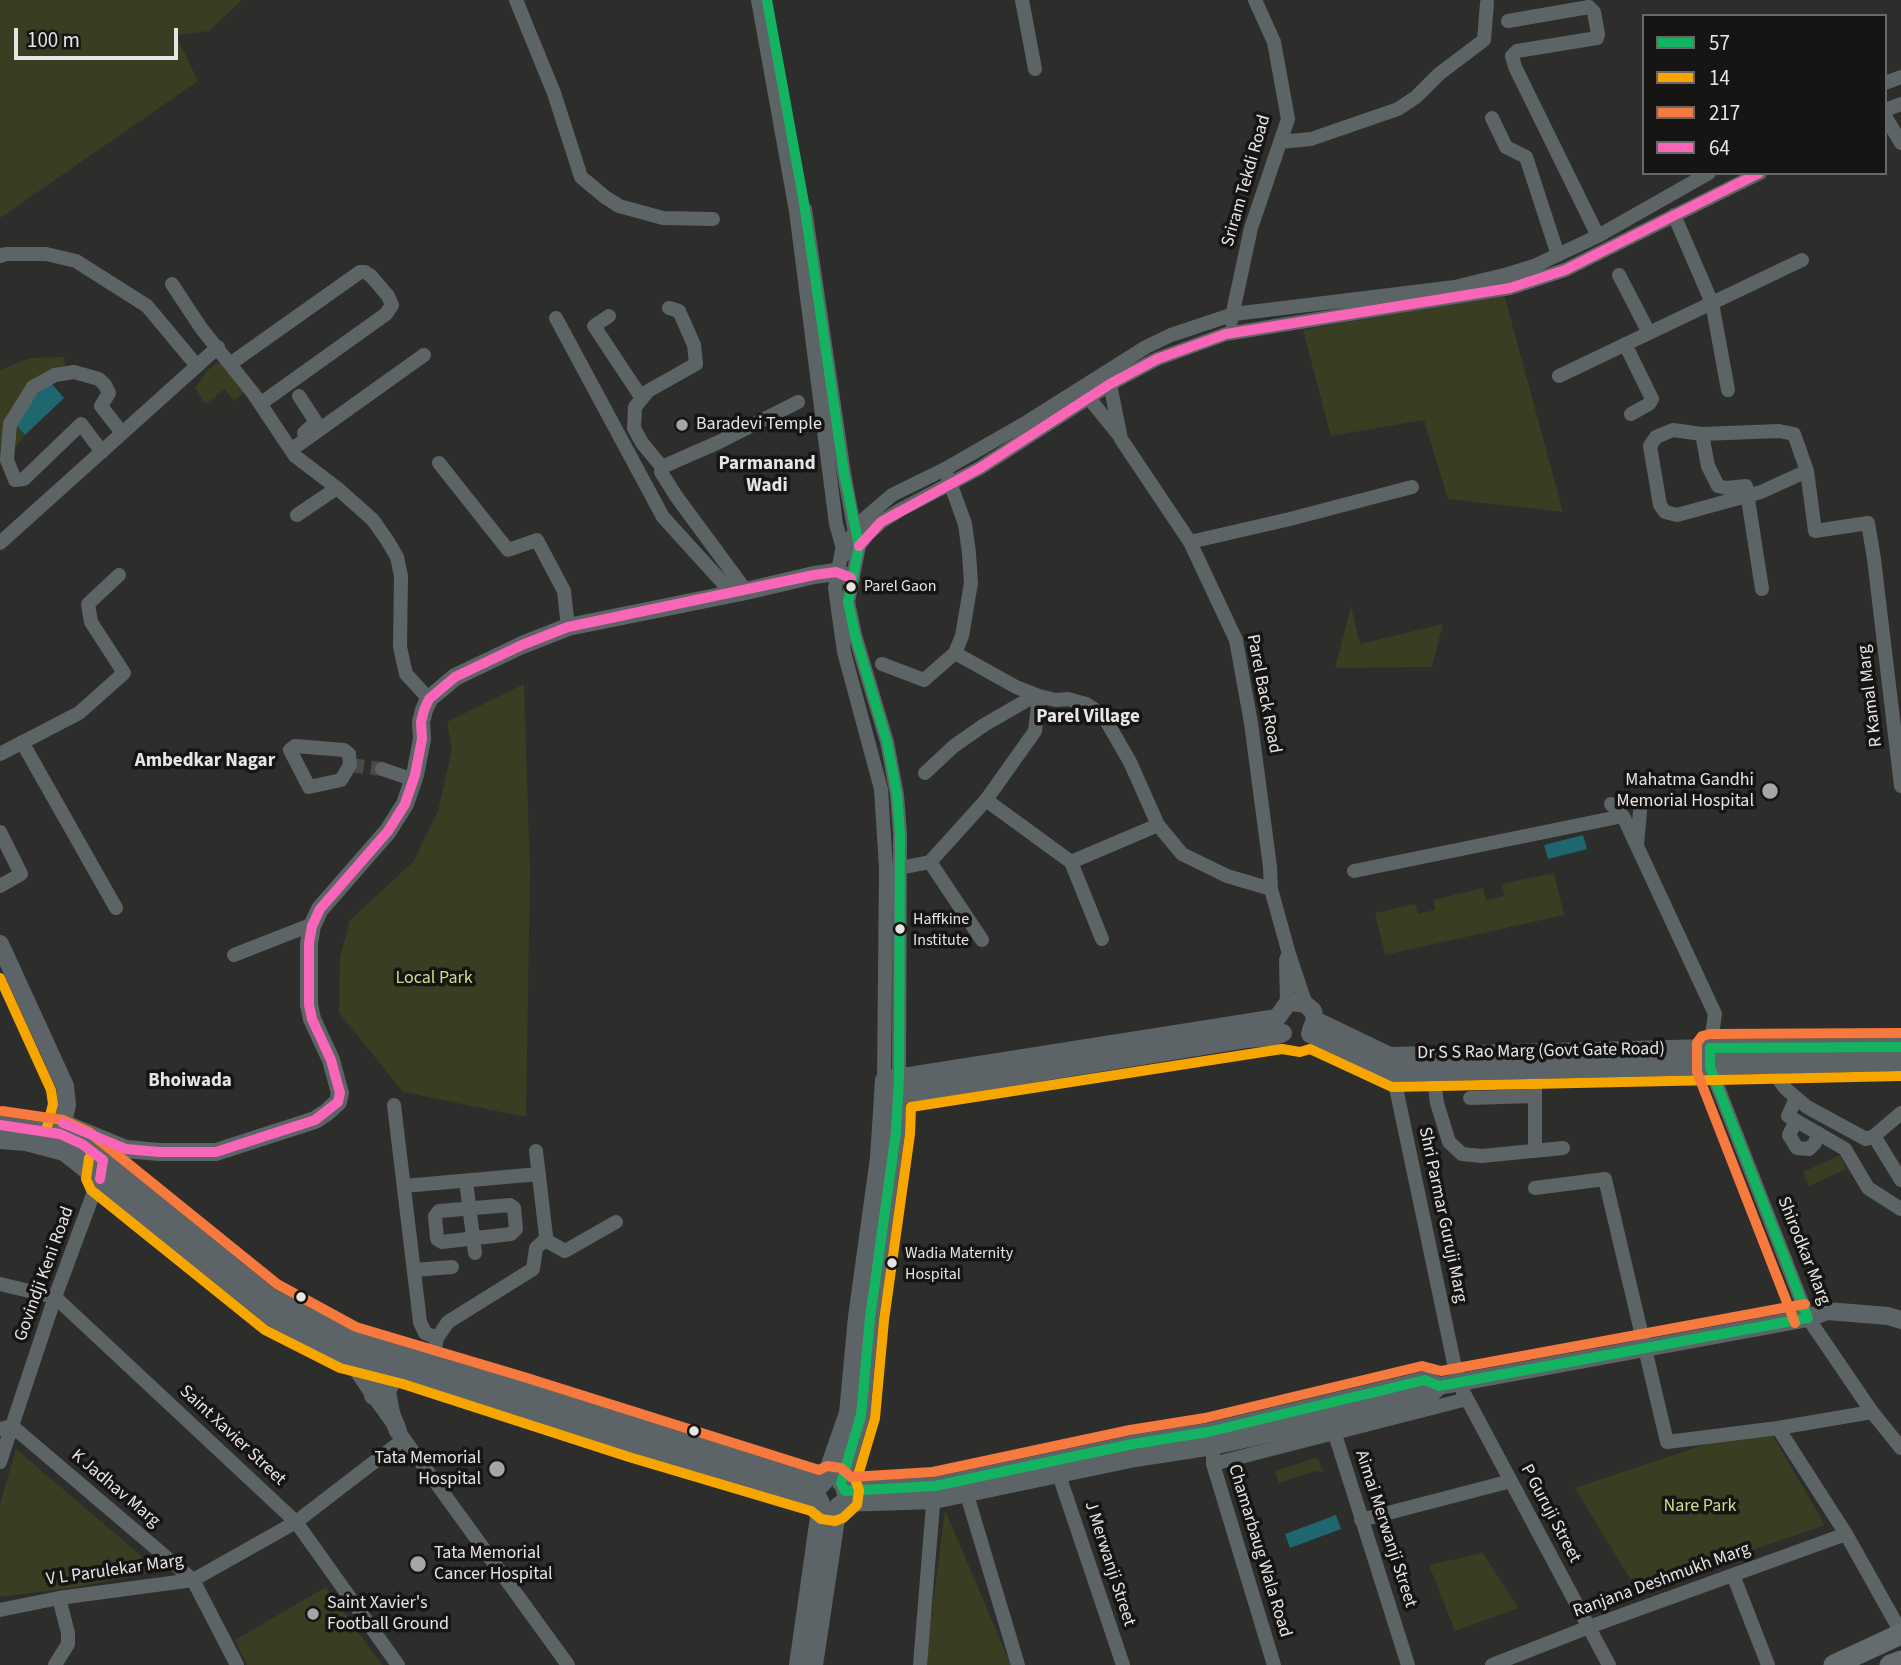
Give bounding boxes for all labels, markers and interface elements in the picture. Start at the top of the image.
scale bar [18,14,182,58]
legend [1642,14,1887,175]
text: 100 m [27,25,80,55]
text: 57 [1709,28,1730,58]
text: 14 [1709,63,1730,93]
text: 217 [1709,98,1740,128]
street label: Sriram Tekdi Road [1218,113,1276,249]
text: 64 [1709,133,1730,163]
place label: Baradevi Temple [696,414,822,436]
marker: Baradevi Temple [674,417,690,433]
district label: Parmanand Wadi [718,454,816,498]
place label: Parel Gaon [864,577,936,597]
marker: Parel Gaon [844,580,858,594]
street label: Parel Back Road [1241,633,1285,755]
street label: R Kamal Marg [1854,644,1888,748]
district label: Parel Village [1036,707,1140,729]
district label: Ambedkar Nagar [135,751,275,773]
place label: Mahatma Gandhi Memorial Hospital [1617,770,1754,812]
marker: Mahatma Gandhi Memorial Hospital [1760,781,1780,801]
place label: Haffkine Institute [913,910,969,948]
marker: Haffkine Institute [893,922,907,936]
park label: Local Park [395,968,473,990]
street label: Dr S S Rao Marg (Govt Gate Road) [1417,1039,1665,1065]
district label: Bhoiwada [148,1071,232,1093]
street label: Shri Parmar Guruji Marg [1413,1125,1471,1305]
street label: Shirodkar Marg [1772,1194,1834,1308]
street label: Govindji Keni Road [11,1204,79,1344]
place label: Wadia Maternity Hospital [905,1244,1013,1282]
marker: Wadia Maternity Hospital [885,1256,899,1270]
unlabelled marker [294,1290,308,1304]
street label: Saint Xavier Street [174,1381,290,1491]
unlabelled marker [687,1424,701,1438]
street label: K Jadhav Marg [66,1445,164,1533]
place label: Tata Memorial Hospital [374,1448,481,1490]
street label: Aimai Merwanji Street [1349,1448,1421,1610]
marker: Tata Memorial Hospital [487,1459,507,1479]
street label: P Guruji Street [1515,1461,1585,1567]
street label: Chamarbaug Wala Road [1222,1462,1296,1640]
park label: Nare Park [1664,1496,1736,1518]
street label: J Merwanji Street [1079,1499,1139,1629]
street label: Ranjana Deshmukh Marg [1571,1539,1753,1623]
place label: Tata Memorial Cancer Hospital [434,1543,553,1586]
street label: V L Parulekar Marg [45,1551,185,1591]
marker: Tata Memorial Cancer Hospital [408,1554,428,1574]
place label: Saint Xavier's Football Ground [327,1593,449,1636]
marker: Saint Xavier's Football Ground [305,1606,321,1622]

